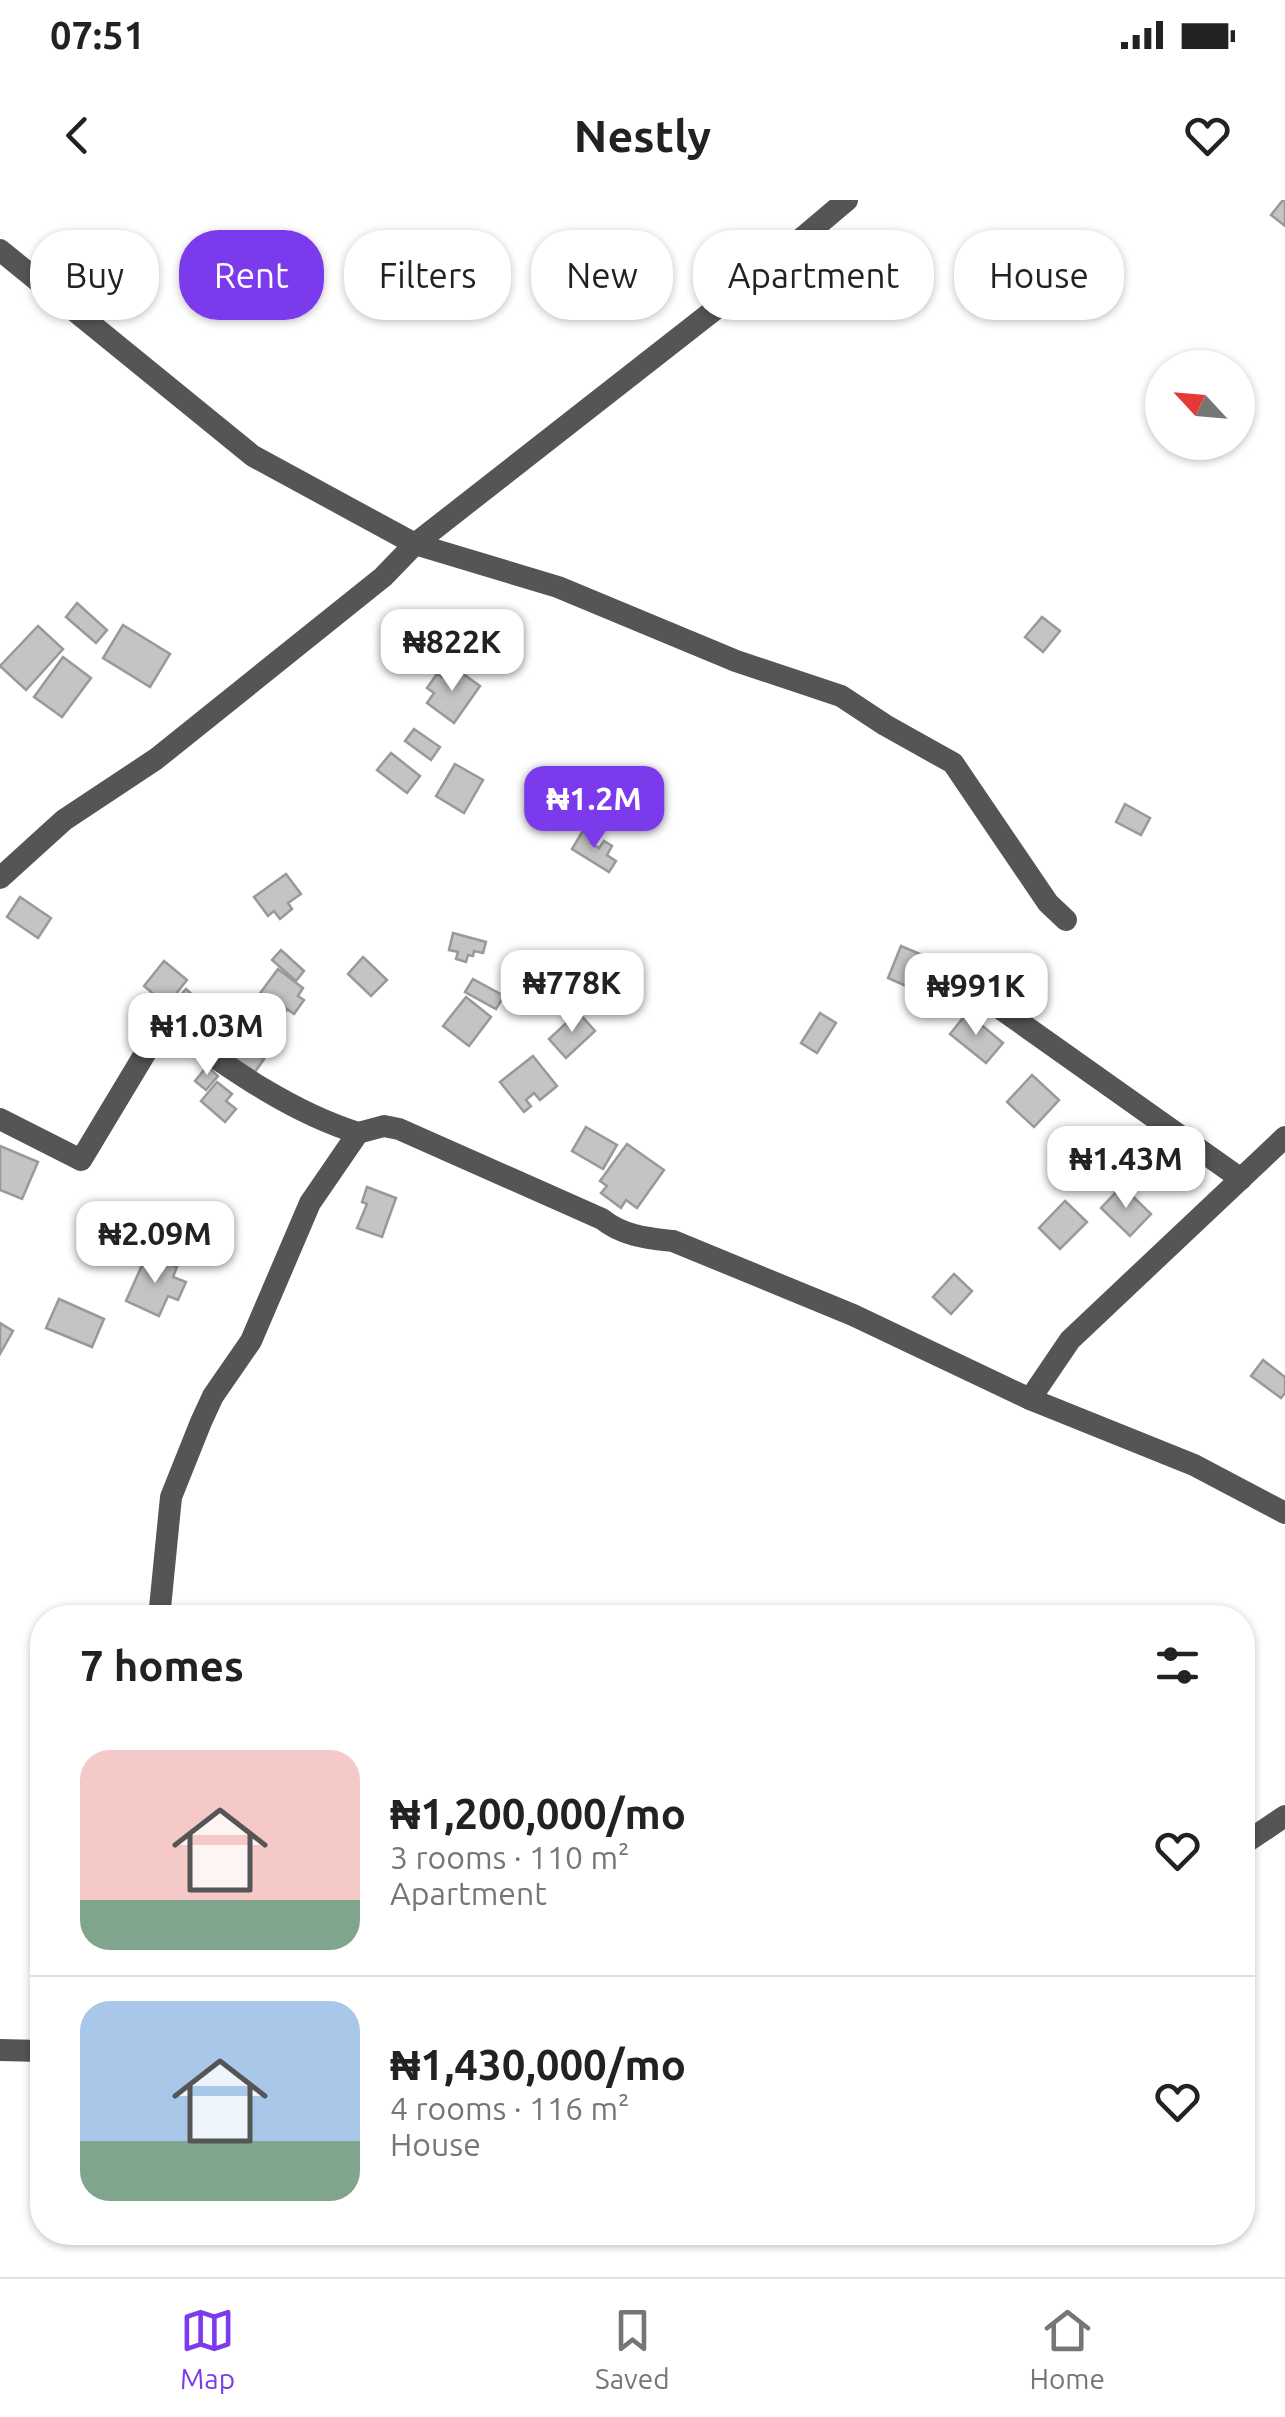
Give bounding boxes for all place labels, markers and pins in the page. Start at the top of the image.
pin: ₦822K [382,609,522,694]
pin: ₦1.2M [524,766,664,851]
pin: ₦778K [502,950,642,1035]
pin: ₦991K [906,953,1046,1038]
pin: ₦1.03M [126,993,288,1078]
pin: ₦1.43M [1045,1126,1207,1211]
pin: ₦2.09M [74,1201,236,1286]

